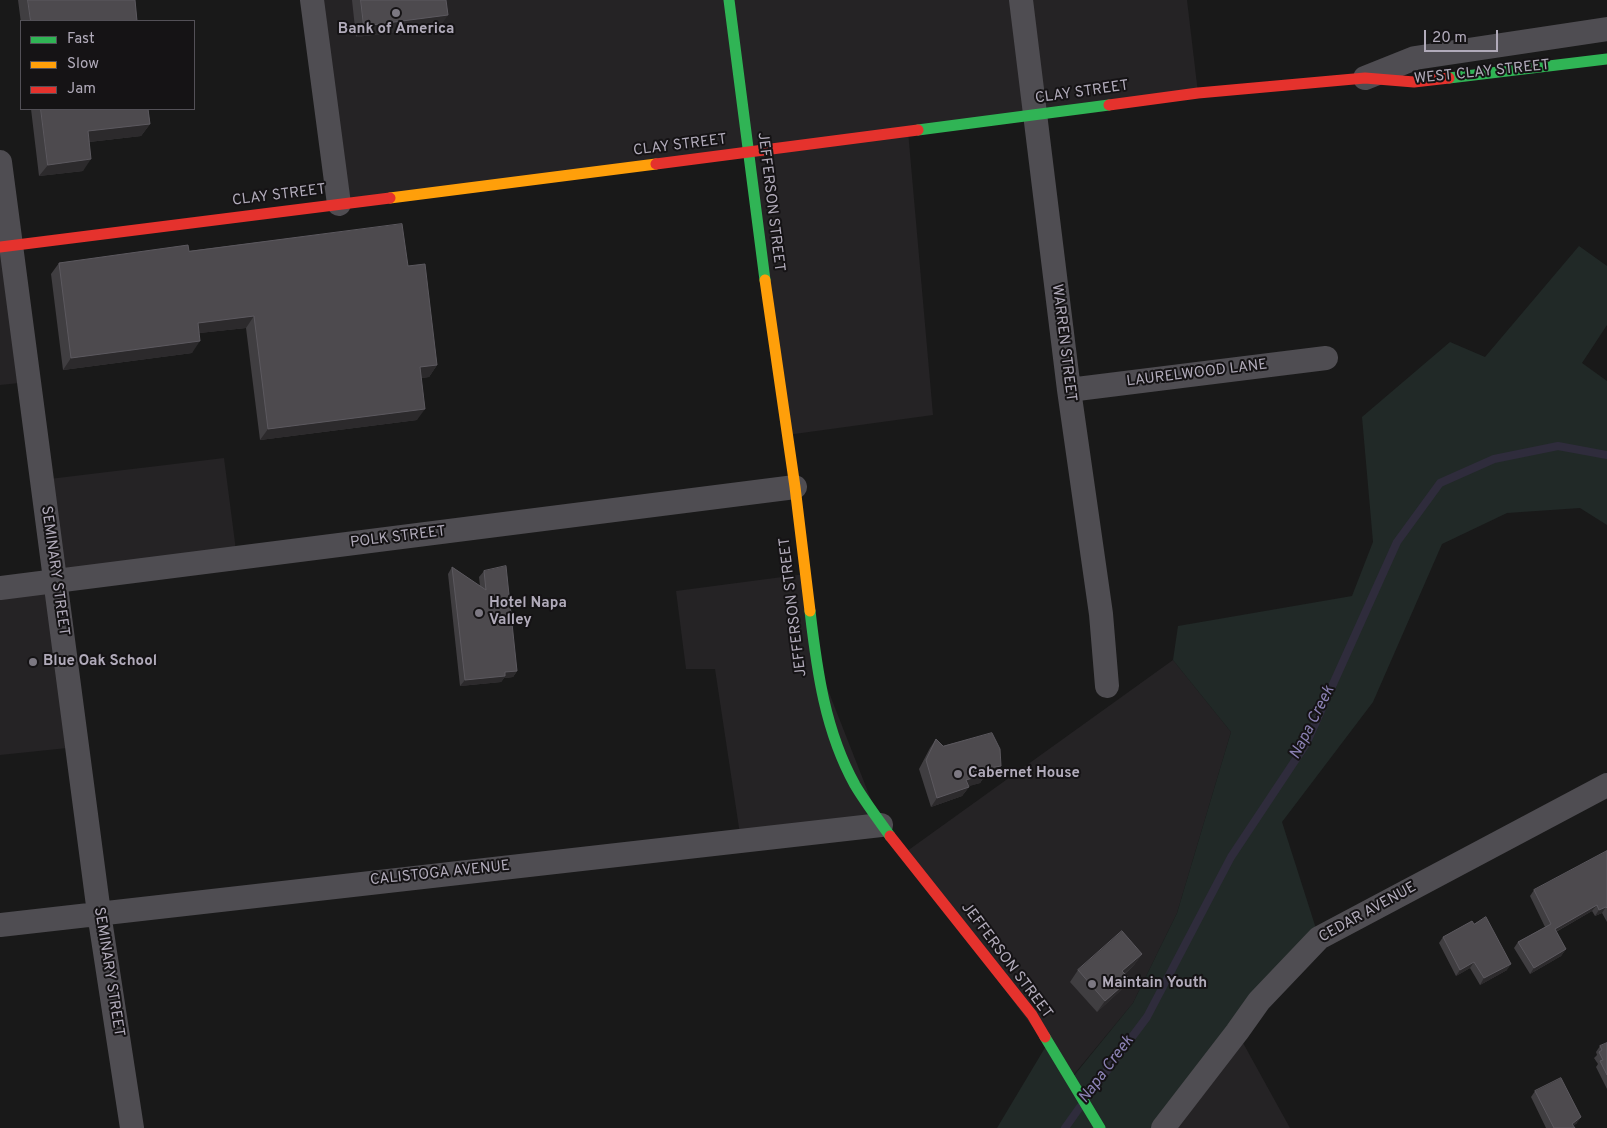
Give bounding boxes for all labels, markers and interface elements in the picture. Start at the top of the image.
marker: Bank of America [390,7,402,19]
legend [20,20,195,110]
scale bar [1427,20,1501,52]
place label: Bank of America [338,21,454,39]
text: 20 m [1432,29,1467,48]
text: Fast [67,30,95,49]
text: Slow [67,55,99,74]
street label: WEST CLAY STREET [1413,57,1551,89]
street label: CLAY STREET [1034,78,1130,108]
text: Jam [67,80,96,99]
street label: CLAY STREET [632,131,728,161]
street label: JEFFERSON STREET [753,131,787,273]
street label: CLAY STREET [231,181,327,211]
street label: WARREN STREET [1047,283,1079,403]
street label: LAURELWOOD LANE [1126,356,1268,392]
street label: SEMINARY STREET [36,505,72,637]
street label: POLK STREET [349,523,447,553]
street label: JEFFERSON STREET [777,536,811,678]
place label: Hotel Napa Valley [489,595,567,630]
marker: Hotel Napa Valley [473,607,485,619]
place label: Blue Oak School [43,653,157,671]
marker: Blue Oak School [27,656,39,668]
water label: Napa Creek [1286,683,1340,763]
place label: Cabernet House [968,765,1080,783]
marker: Cabernet House [952,768,964,780]
street label: CALISTOGA AVENUE [369,858,511,890]
street label: CEDAR AVENUE [1316,879,1420,947]
street label: JEFFERSON STREET [957,899,1055,1023]
street label: SEMINARY STREET [89,906,127,1038]
place label: Maintain Youth [1102,975,1207,993]
marker: Maintain Youth [1086,978,1098,990]
water label: Napa Creek [1075,1032,1139,1108]

